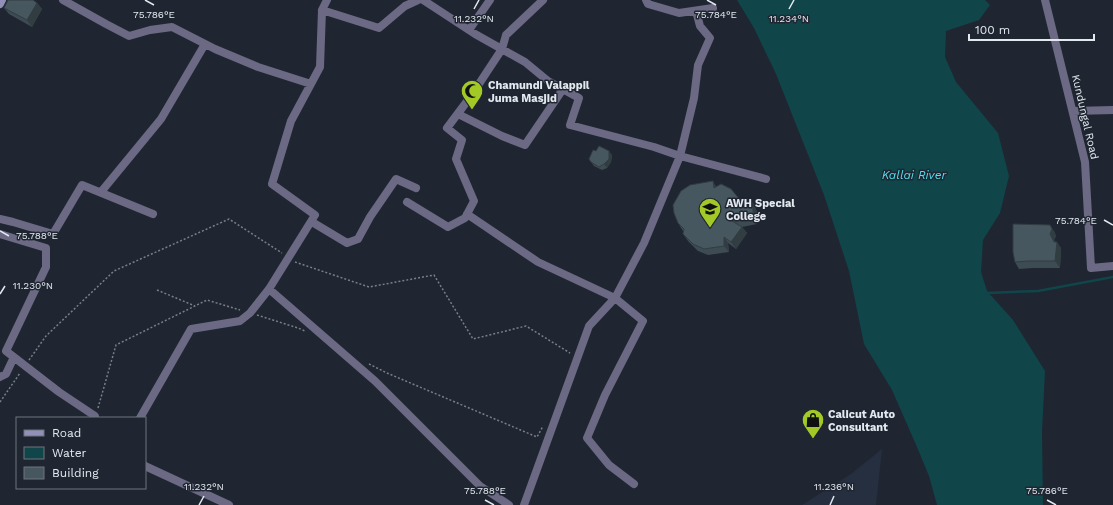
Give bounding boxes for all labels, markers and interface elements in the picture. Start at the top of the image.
text: 75.786°E [133,9,175,20]
text: 75.784°E [695,9,737,20]
text: 11.232°N [454,13,494,24]
text: 11.234°N [769,13,809,24]
scale bar [969,16,1094,42]
text: 100 m [975,23,1010,37]
street label: Kundungal Road [1069,73,1101,161]
mosque icon: Chamundi Valappil Juma Masjid [459,78,485,111]
place label: Chamundi Valappil Juma Masjid [488,79,590,105]
water label: Kallai River [882,168,948,182]
school or university icon: AWH Special College [697,196,723,229]
place label: AWH Special College [726,197,795,223]
text: 75.784°E [1055,215,1097,226]
text: 75.788°E [16,230,58,241]
text: 11.230°N [13,280,53,291]
shop icon: Calicut Auto Consultant [800,407,826,440]
place label: Calicut Auto Consultant [828,408,895,434]
legend [16,417,146,489]
text: Road [52,426,81,440]
text: Water [52,446,87,460]
text: Building [52,466,99,480]
text: 11.232°N [184,481,224,492]
text: 11.236°N [814,481,854,492]
text: 75.788°E [464,485,506,496]
text: 75.786°E [1026,485,1068,496]

